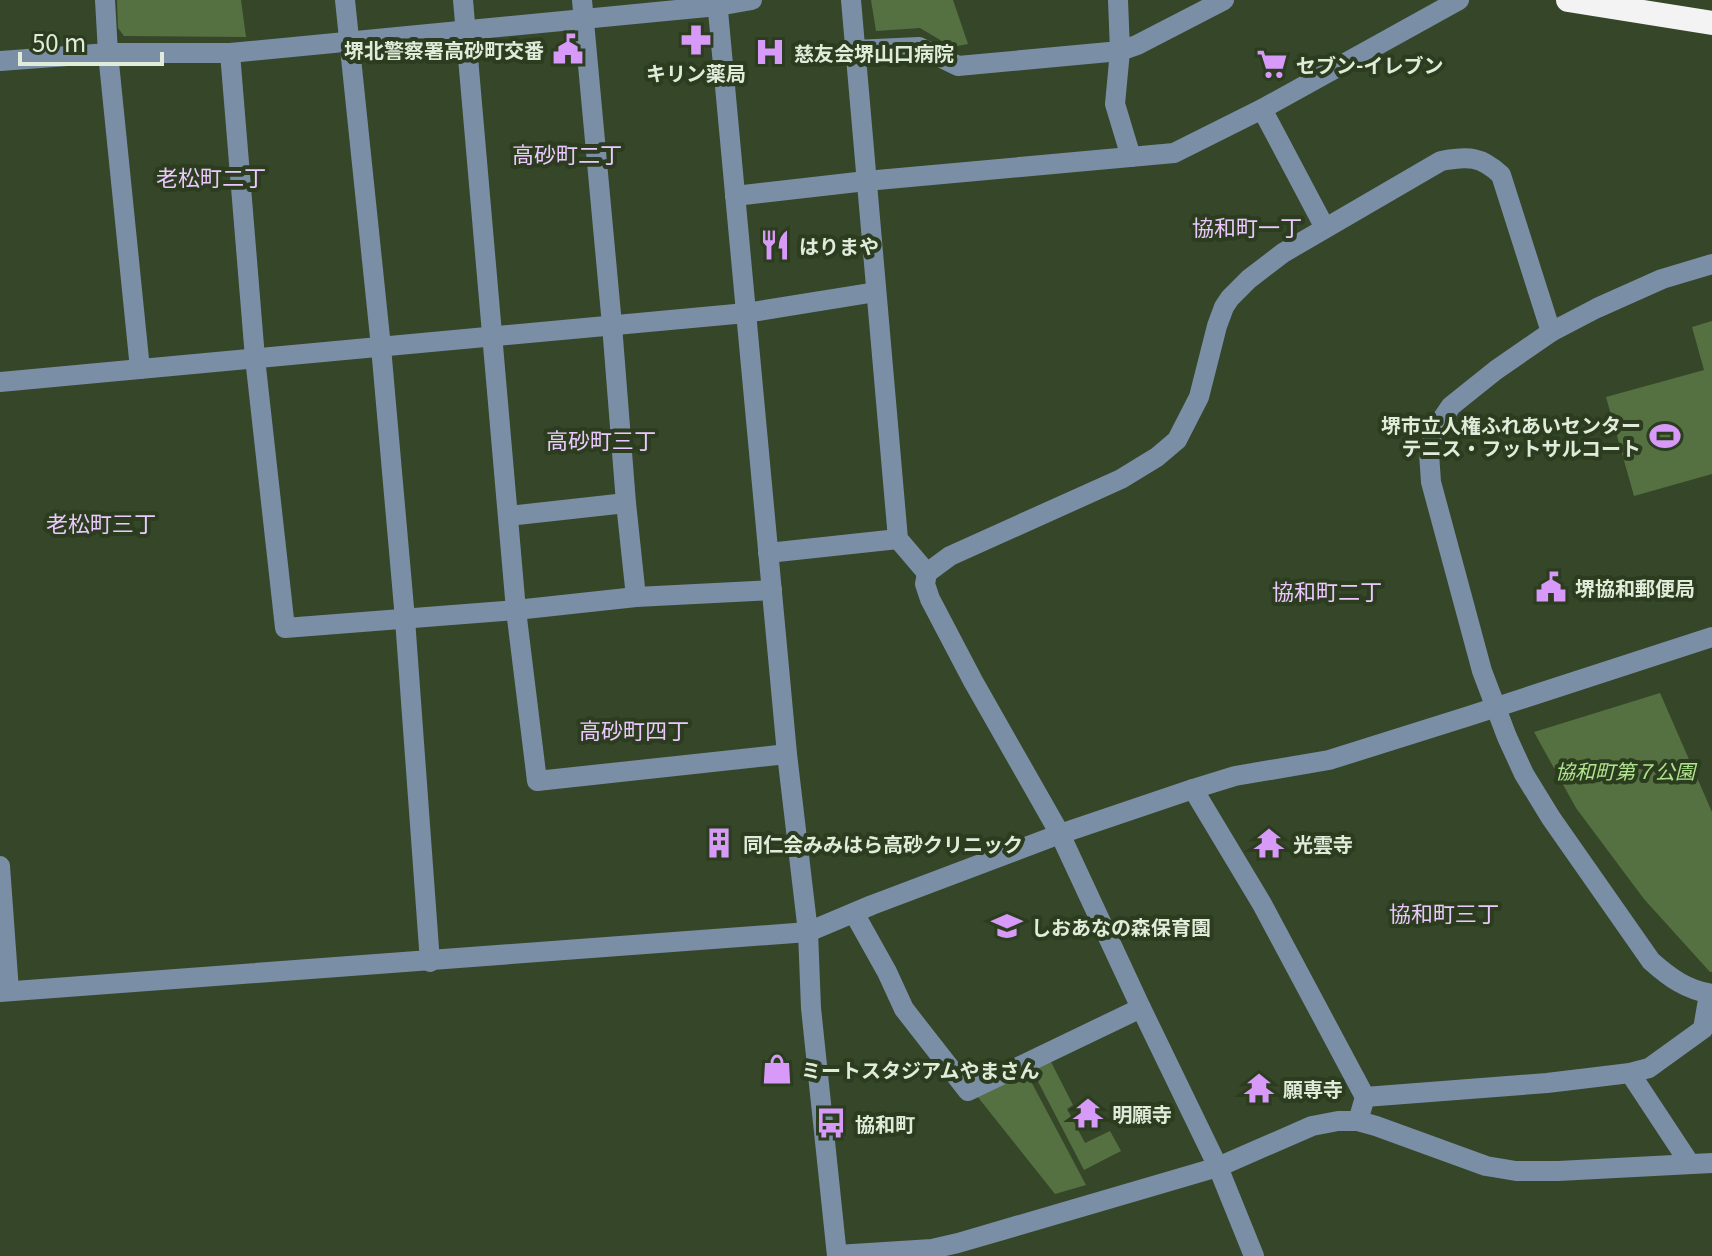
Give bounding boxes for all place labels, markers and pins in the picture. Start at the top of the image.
pharmacy icon: キリン薬局 [679,23,713,57]
public building icon: 堺北警察署高砂町交番 [551,32,585,66]
place label: 堺北警察署高砂町交番 [344,35,544,64]
hospital icon: 慈友会堺山口病院 [753,35,787,69]
place label: 慈友会堺山口病院 [794,38,954,67]
supermarket icon: セブン-イレブン [1255,47,1289,81]
place label: セブン-イレブン [1296,50,1443,79]
place label: キリン薬局 [646,58,746,87]
restaurant icon: はりまや [758,228,792,262]
place label: はりまや [799,231,879,260]
place label: 堺市立人権ふれあいセンター テニス・フットサルコート [1381,410,1641,462]
sports icon: 堺市立人権ふれあいセンター テニス・フットサルコート [1648,419,1682,453]
public building icon: 堺協和郵便局 [1534,570,1568,604]
place label: 堺協和郵便局 [1575,573,1695,602]
building icon: 同仁会みみはら高砂クリニック [702,826,736,860]
temple icon: 光雲寺 [1252,826,1286,860]
place label: 同仁会みみはら高砂クリニック [743,829,1023,858]
place label: 光雲寺 [1293,829,1353,858]
school or university icon: しおあなの森保育園 [990,909,1024,943]
place label: しおあなの森保育園 [1031,912,1211,941]
shop icon: ミートスタジアムやまさん [760,1052,794,1086]
place label: ミートスタジアムやまさん [801,1055,1040,1084]
temple icon: 願専寺 [1242,1071,1276,1105]
place label: 願専寺 [1283,1074,1343,1103]
temple icon: 明願寺 [1071,1096,1105,1130]
place label: 明願寺 [1112,1099,1172,1128]
bus stop icon: 協和町 [814,1106,848,1140]
place label: 協和町 [855,1109,915,1138]

